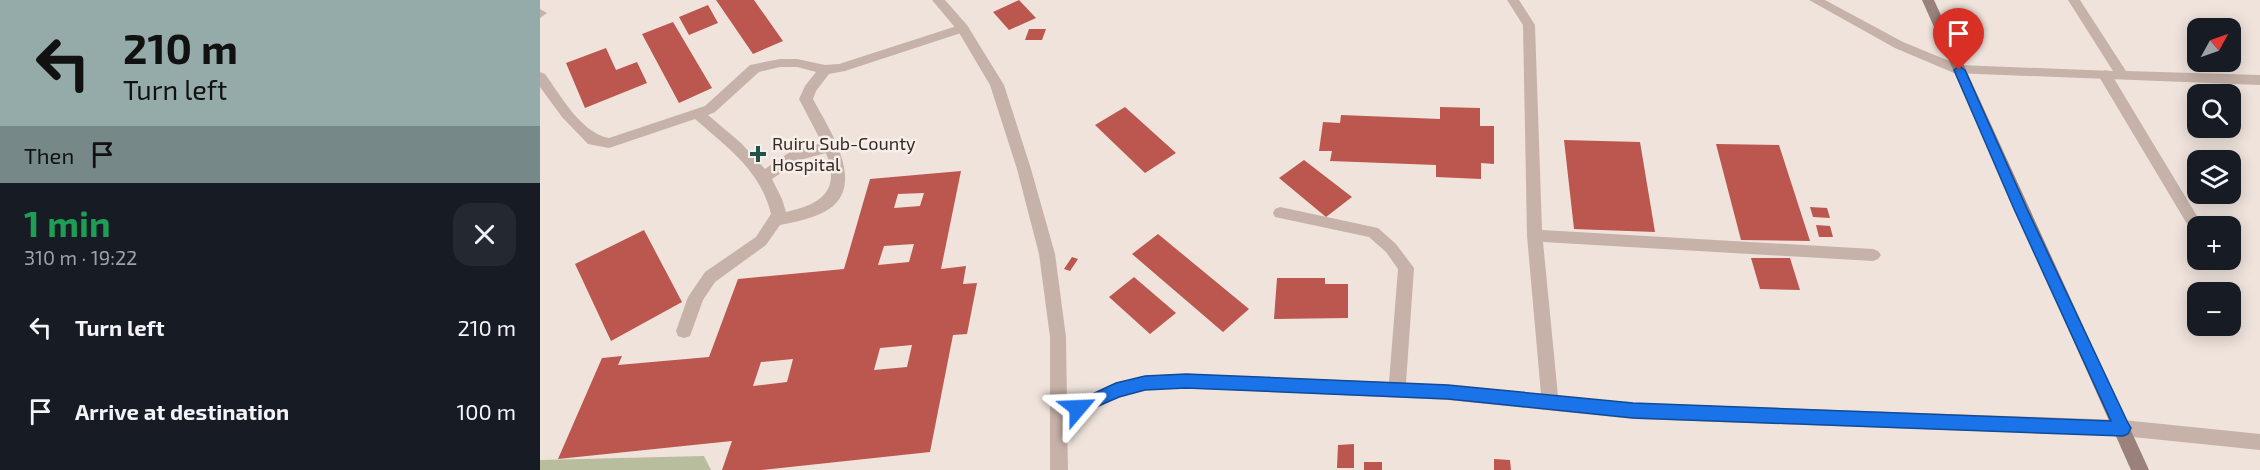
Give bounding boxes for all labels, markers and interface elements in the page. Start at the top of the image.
pin [1933,8,1984,70]
icon: arrive [1942,17,1975,50]
north arrow [2187,18,2241,72]
map controls [2187,18,2241,336]
text: 210 m [123,22,238,72]
icon: left [24,24,102,102]
text: Turn left [123,73,227,105]
button: search [2187,84,2241,138]
place label: Ruiru Sub-County Hospital [772,132,916,175]
icon: arrive [86,138,119,171]
text: Then [24,142,74,168]
marker: Ruiru Sub-County Hospital [749,145,767,163]
button: layers [2187,150,2241,204]
text: 1 min [24,201,111,244]
button: close [453,203,516,266]
button: + [2187,216,2241,270]
text: 310 m · 19:22 [24,245,137,269]
button: − [2187,282,2241,336]
icon: left [24,311,57,344]
text: Turn left [75,314,164,340]
text: 210 m [457,314,516,340]
position arrow [1046,376,1110,440]
icon: arrive [24,395,57,428]
text: Arrive at destination [75,398,289,424]
text: 100 m [457,398,516,424]

